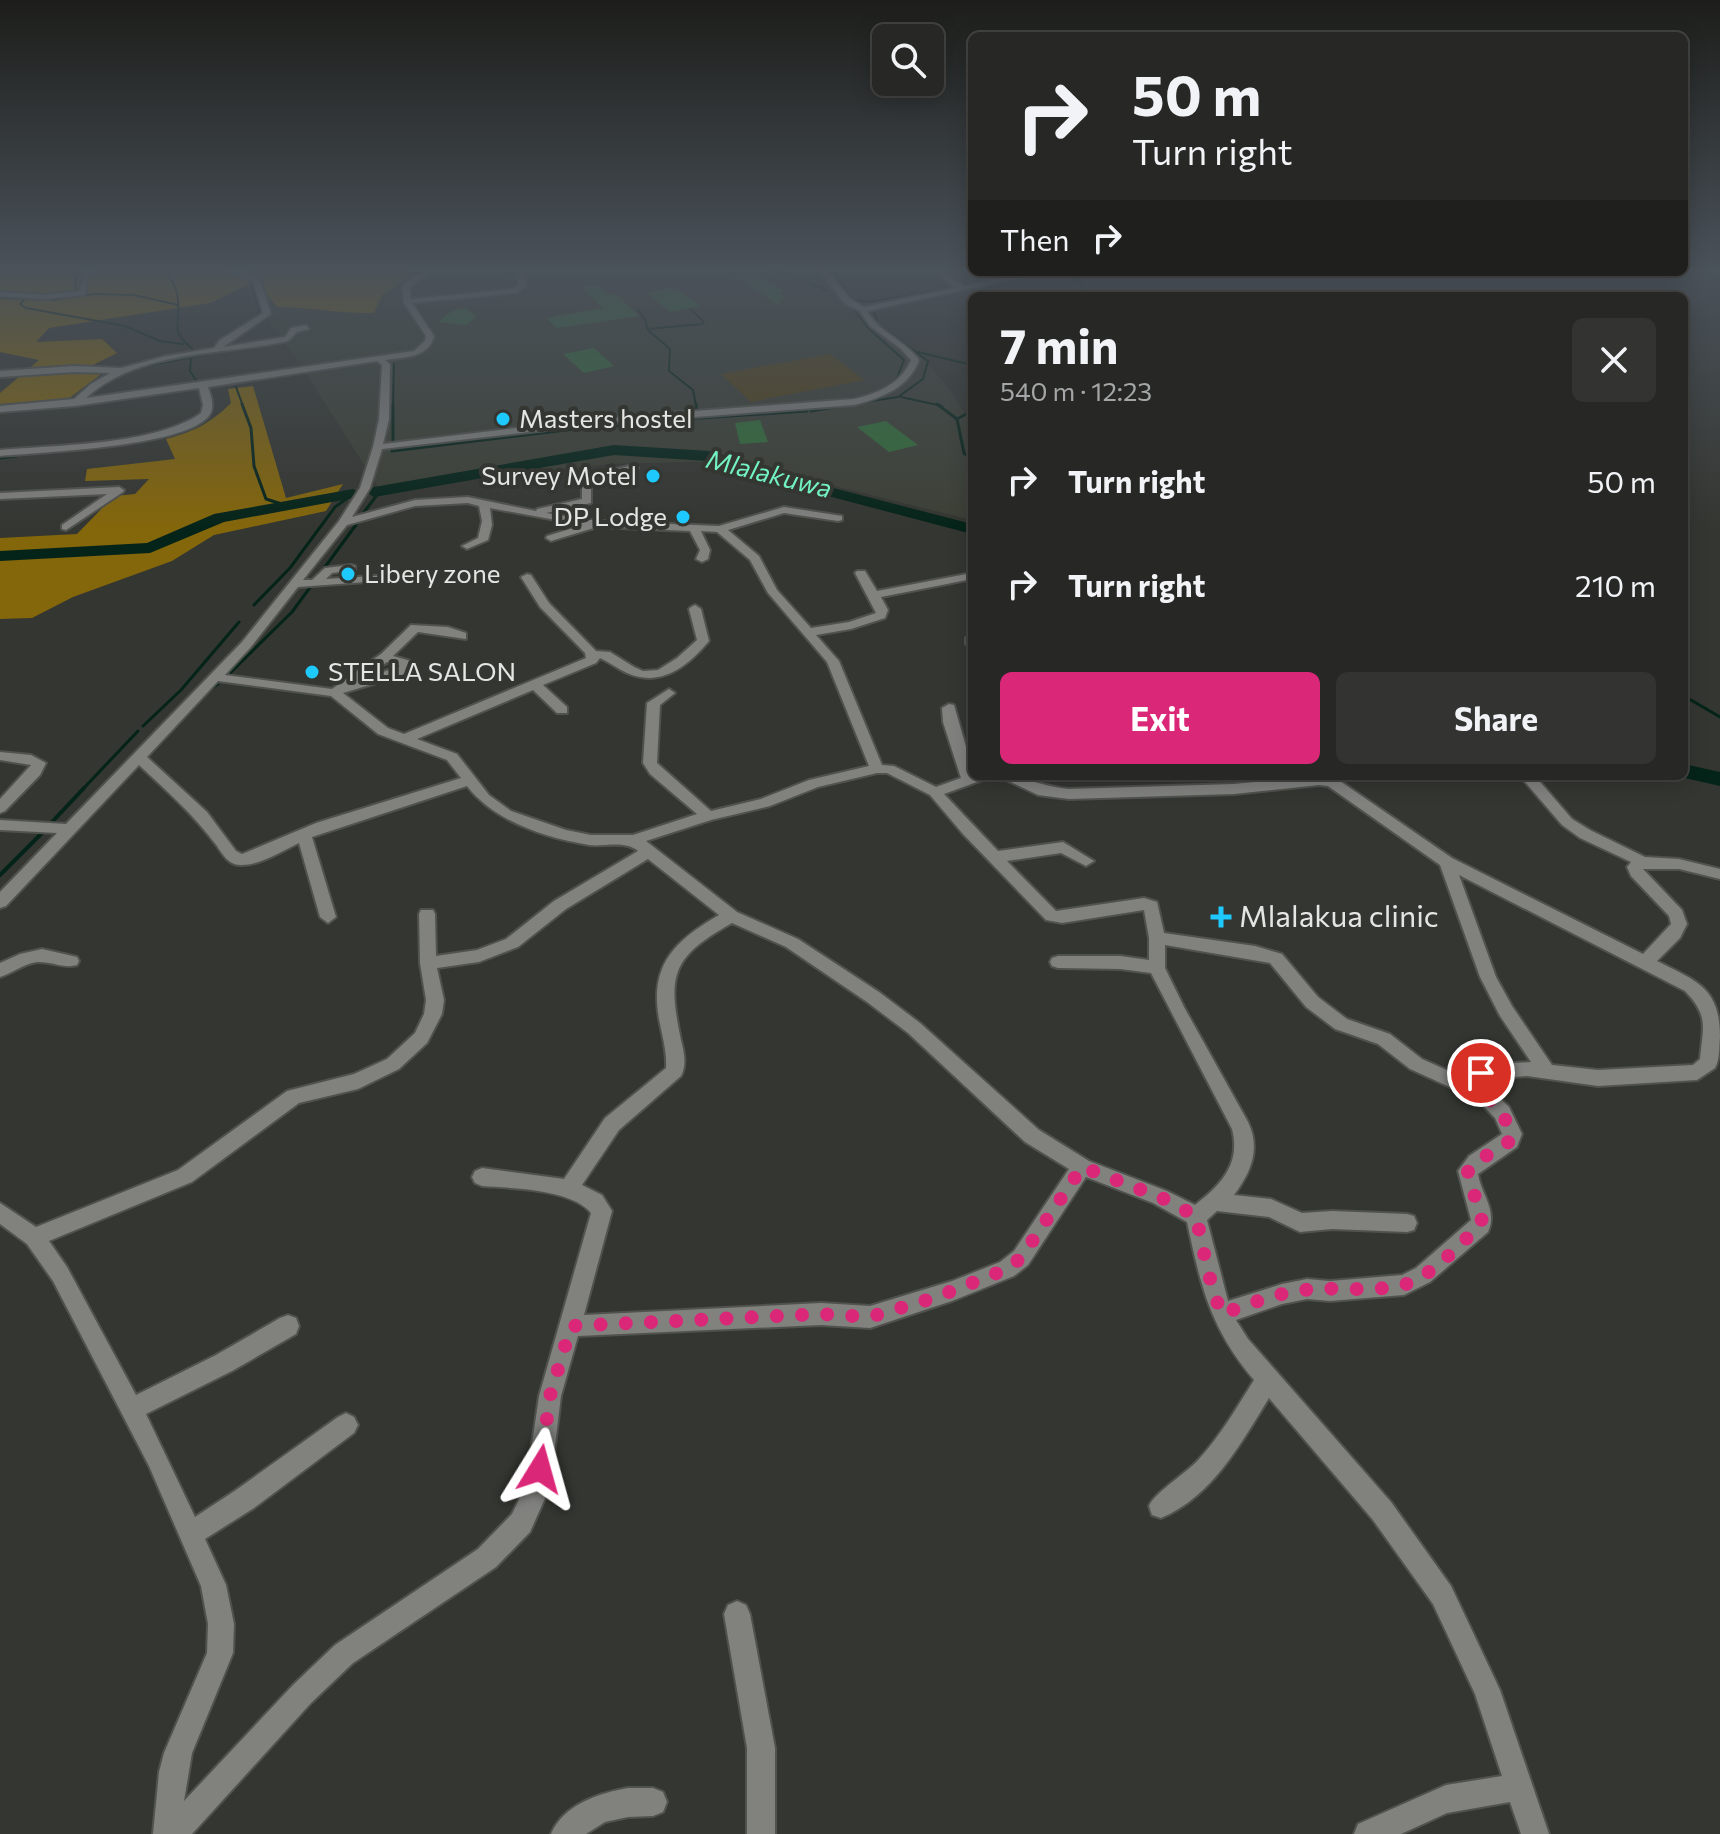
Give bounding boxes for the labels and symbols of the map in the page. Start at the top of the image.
place label: Masters hostel [519,402,693,433]
marker: Masters hostel [494,410,512,428]
water label: Mlalakuwa [703,442,835,503]
place label: Survey Motel [481,459,637,490]
marker: Survey Motel [644,467,662,485]
place label: DP Lodge [554,500,667,531]
marker: DP Lodge [674,508,692,526]
place label: Libery zone [364,557,501,588]
marker: Libery zone [339,565,357,583]
place label: STELLA SALON [328,655,516,686]
marker: STELLA SALON [303,663,321,681]
place label: Mlalakua clinic [1239,896,1439,933]
marker: Mlalakua clinic [1210,906,1232,928]
pin [1447,1039,1515,1107]
position arrow [498,1427,582,1511]

